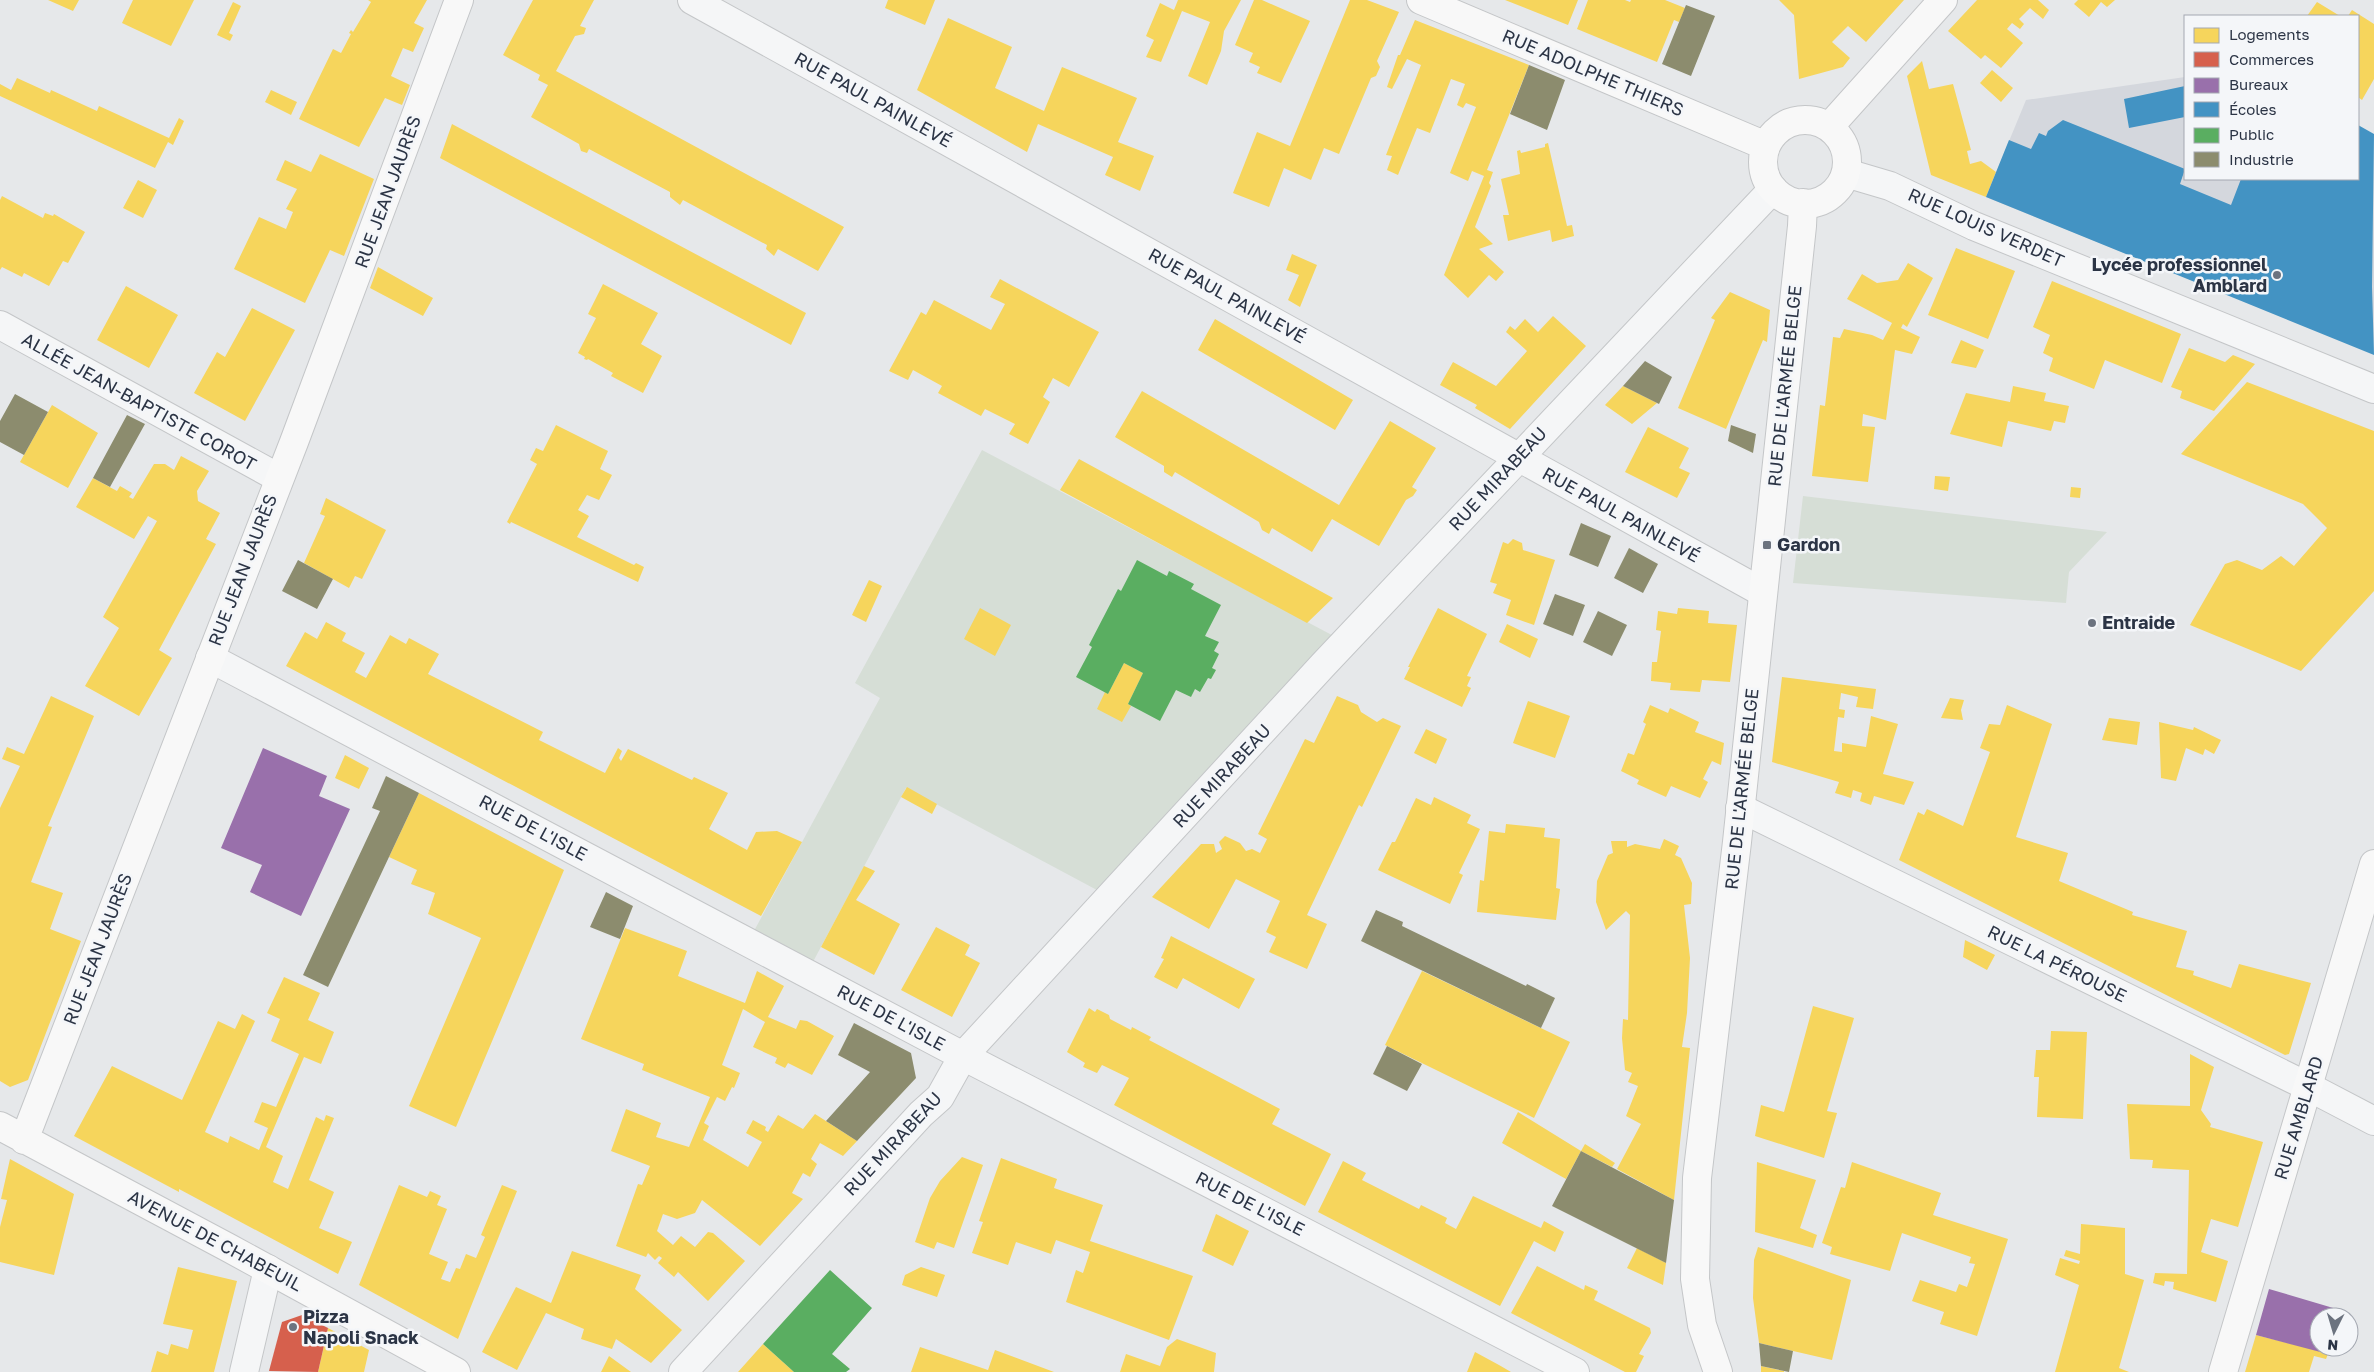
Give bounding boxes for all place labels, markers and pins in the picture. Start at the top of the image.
place label: Lycée professionnel Amblard [2092,253,2267,296]
marker: Lycée professionnel Amblard [2271,269,2283,281]
place label: Gardon [1777,533,1840,555]
marker: Gardon [1761,539,1773,551]
place label: Entraide [2102,611,2176,633]
marker: Entraide [2086,617,2098,629]
place label: Pizza Napoli Snack [303,1305,419,1348]
marker: Pizza Napoli Snack [287,1321,299,1333]

